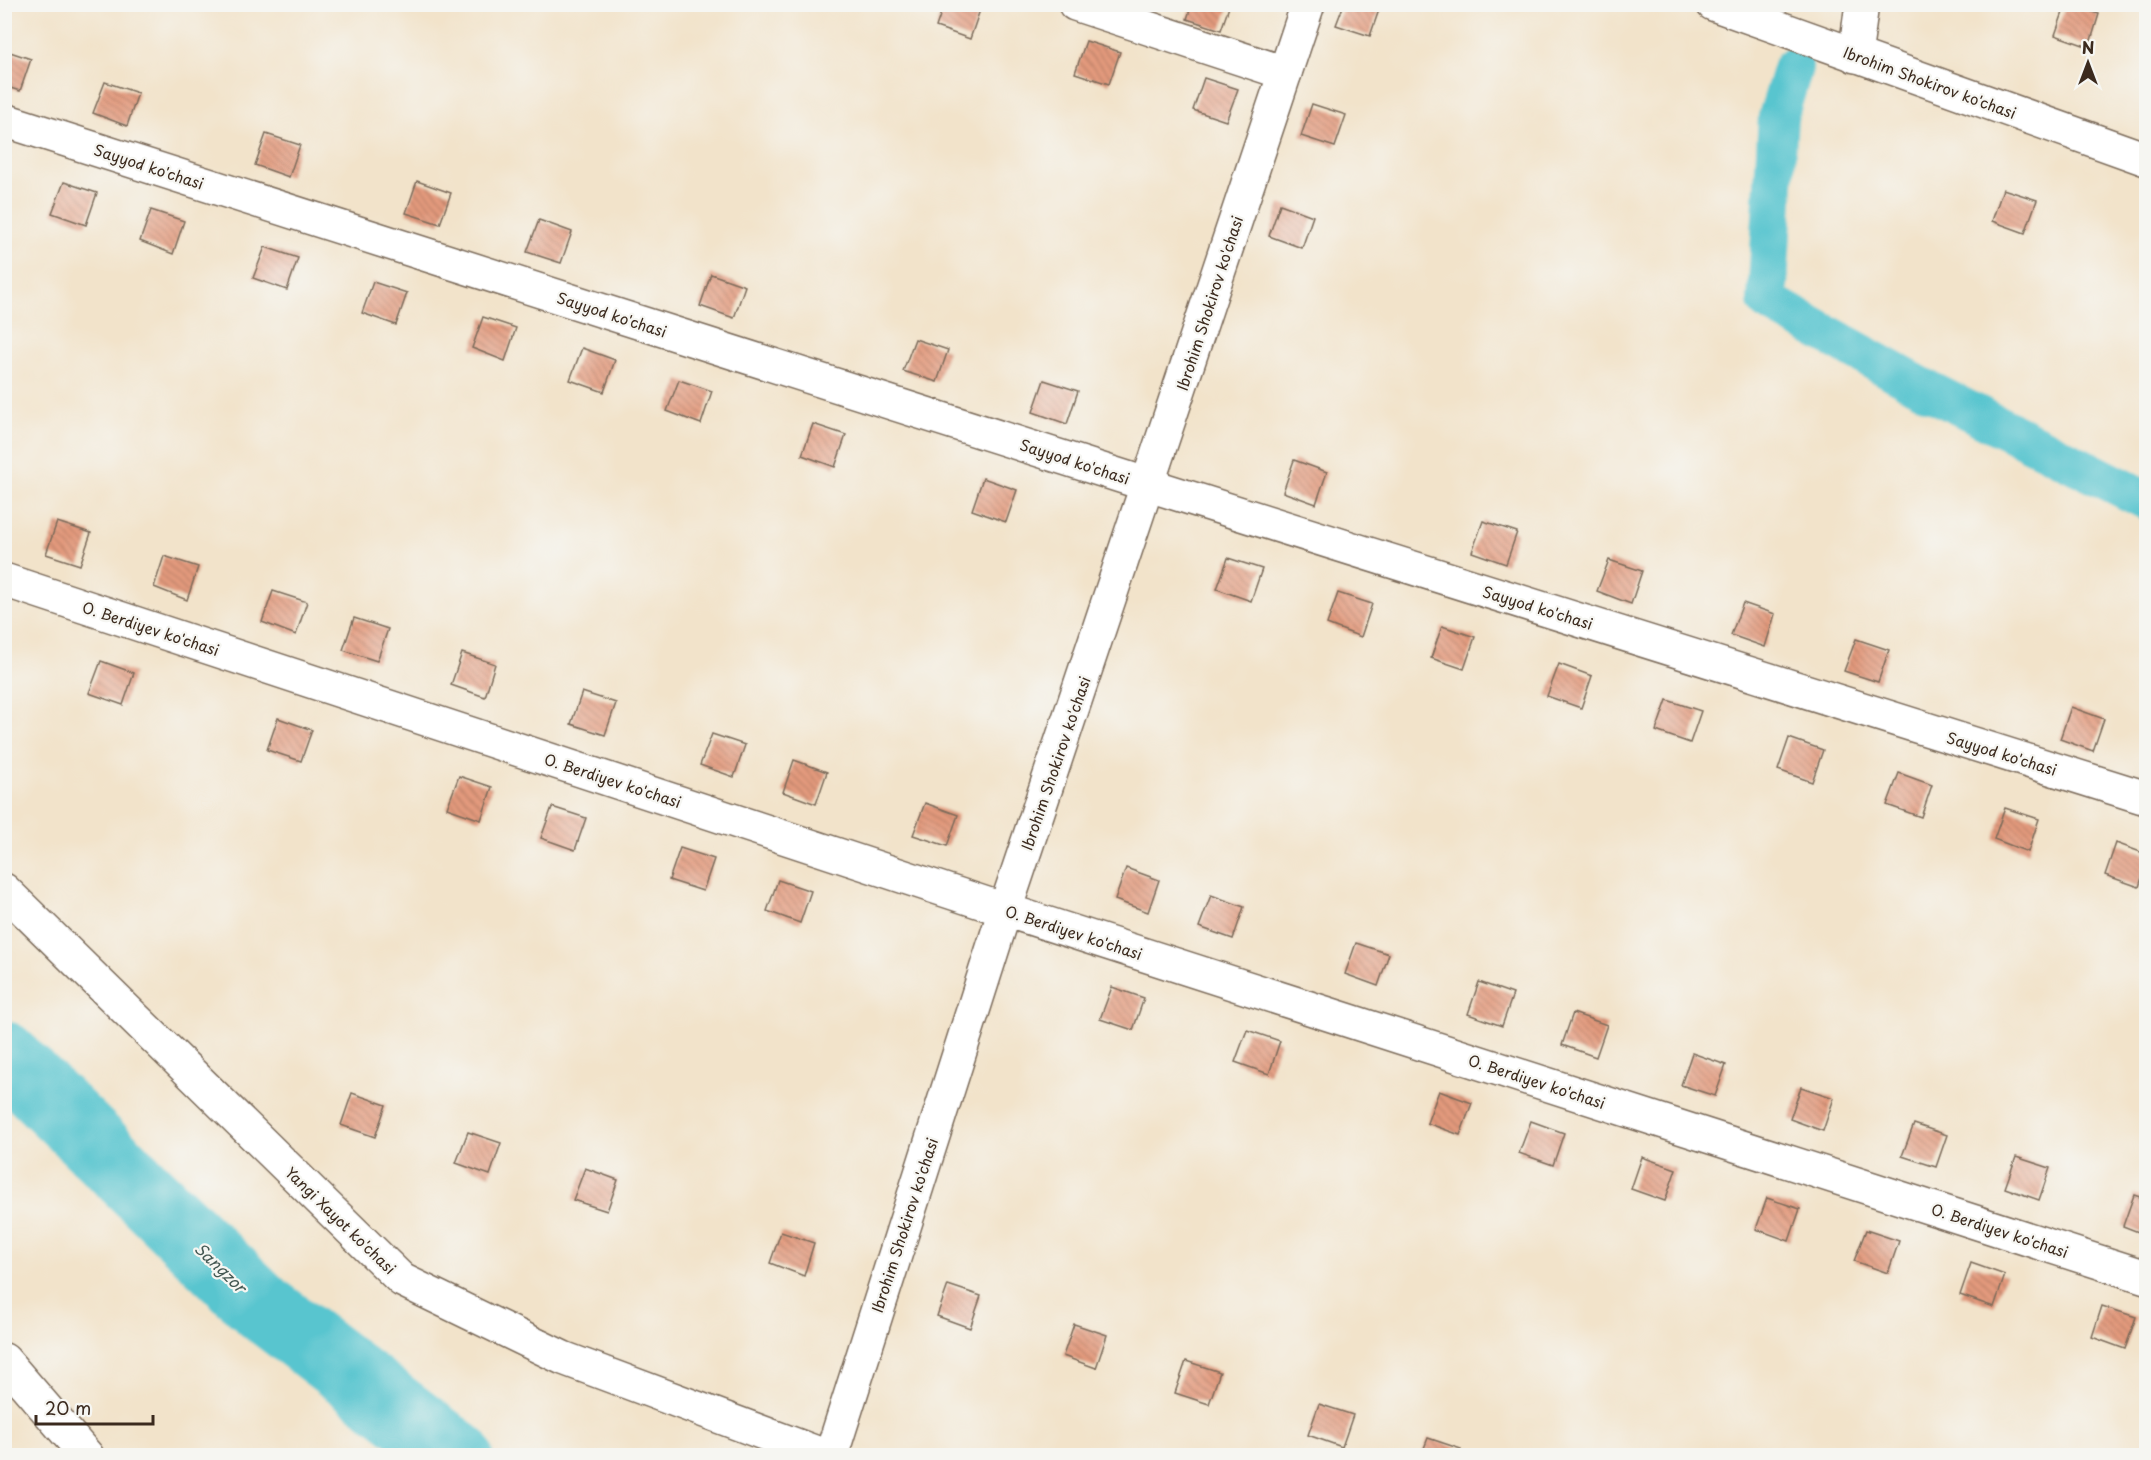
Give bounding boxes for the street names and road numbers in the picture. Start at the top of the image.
street label: Ibrohim Shokirov ko'chasi [1840,40,2020,124]
street label: Sayyod ko'chasi [91,137,207,195]
street label: Ibrohim Shokirov ko'chasi [1170,213,1248,393]
street label: Sayyod ko'chasi [554,285,670,343]
street label: Sayyod ko'chasi [1017,432,1133,490]
street label: Sayyod ko'chasi [1480,579,1596,635]
street label: O. Berdiyev ko'chasi [79,595,223,661]
street label: Ibrohim Shokirov ko'chasi [1014,673,1096,853]
street label: Sayyod ko'chasi [1944,725,2060,781]
street label: O. Berdiyev ko'chasi [541,747,685,813]
street label: O. Berdiyev ko'chasi [1002,899,1146,965]
street label: O. Berdiyev ko'chasi [1465,1048,1609,1114]
street label: Ibrohim Shokirov ko'chasi [865,1135,943,1315]
street label: Yangi Xayot ko'chasi [280,1161,402,1279]
street label: O. Berdiyev ko'chasi [1928,1197,2072,1263]

